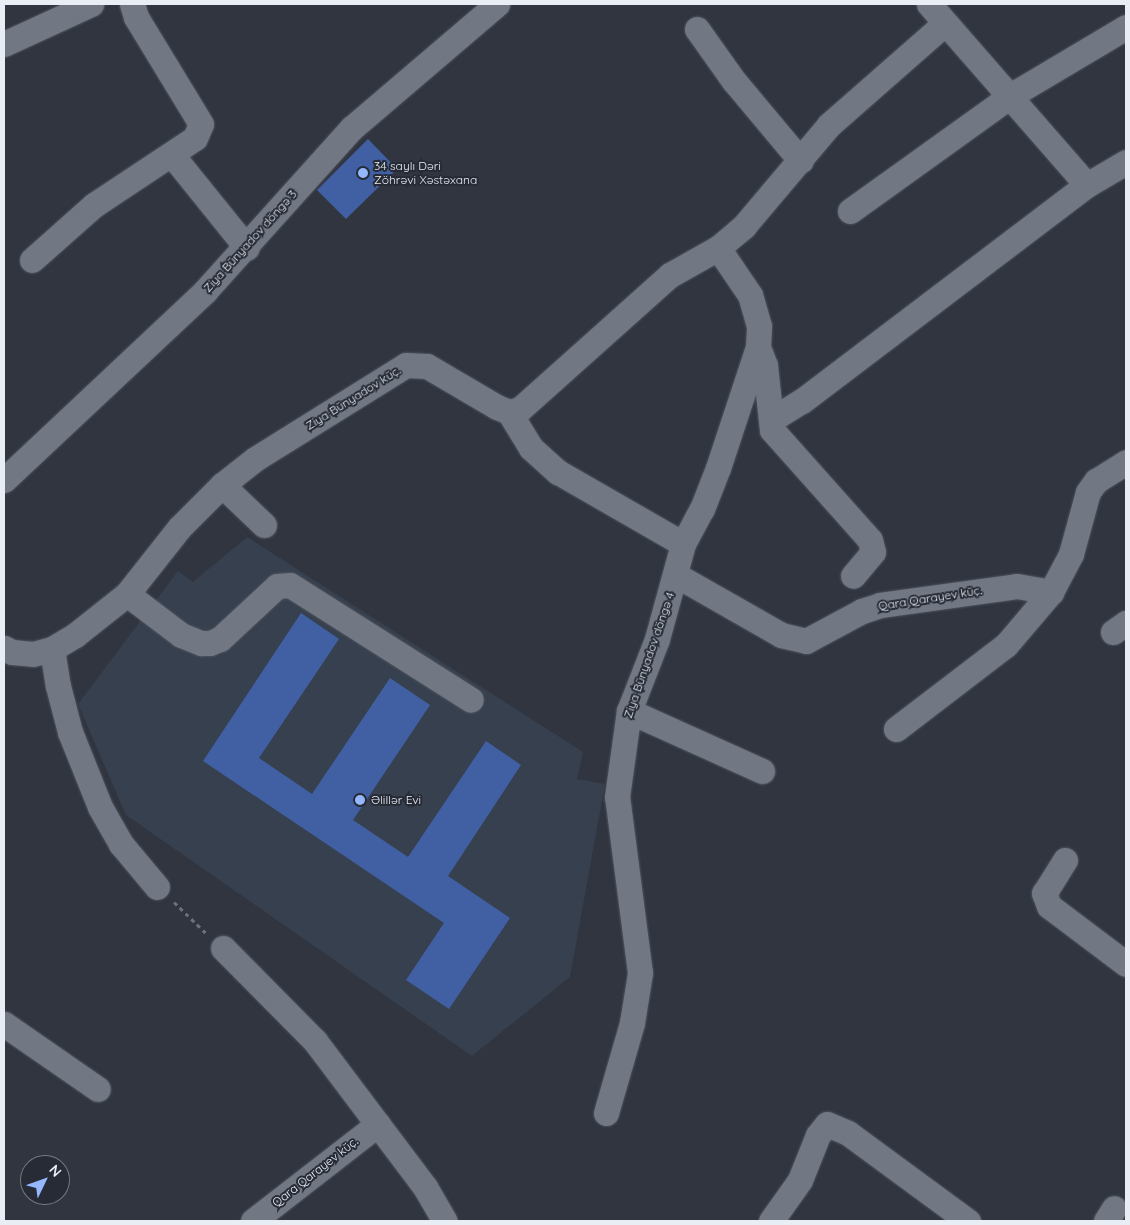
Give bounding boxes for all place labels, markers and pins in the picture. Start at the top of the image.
place label: 34 saylı Dəri Zöhrəvi Xəstəxana [374,159,477,187]
marker: 34 saylı Dəri Zöhrəvi Xəstəxana [356,166,370,180]
marker: Əlillər Evi [353,793,367,807]
place label: Əlillər Evi [371,793,421,807]

